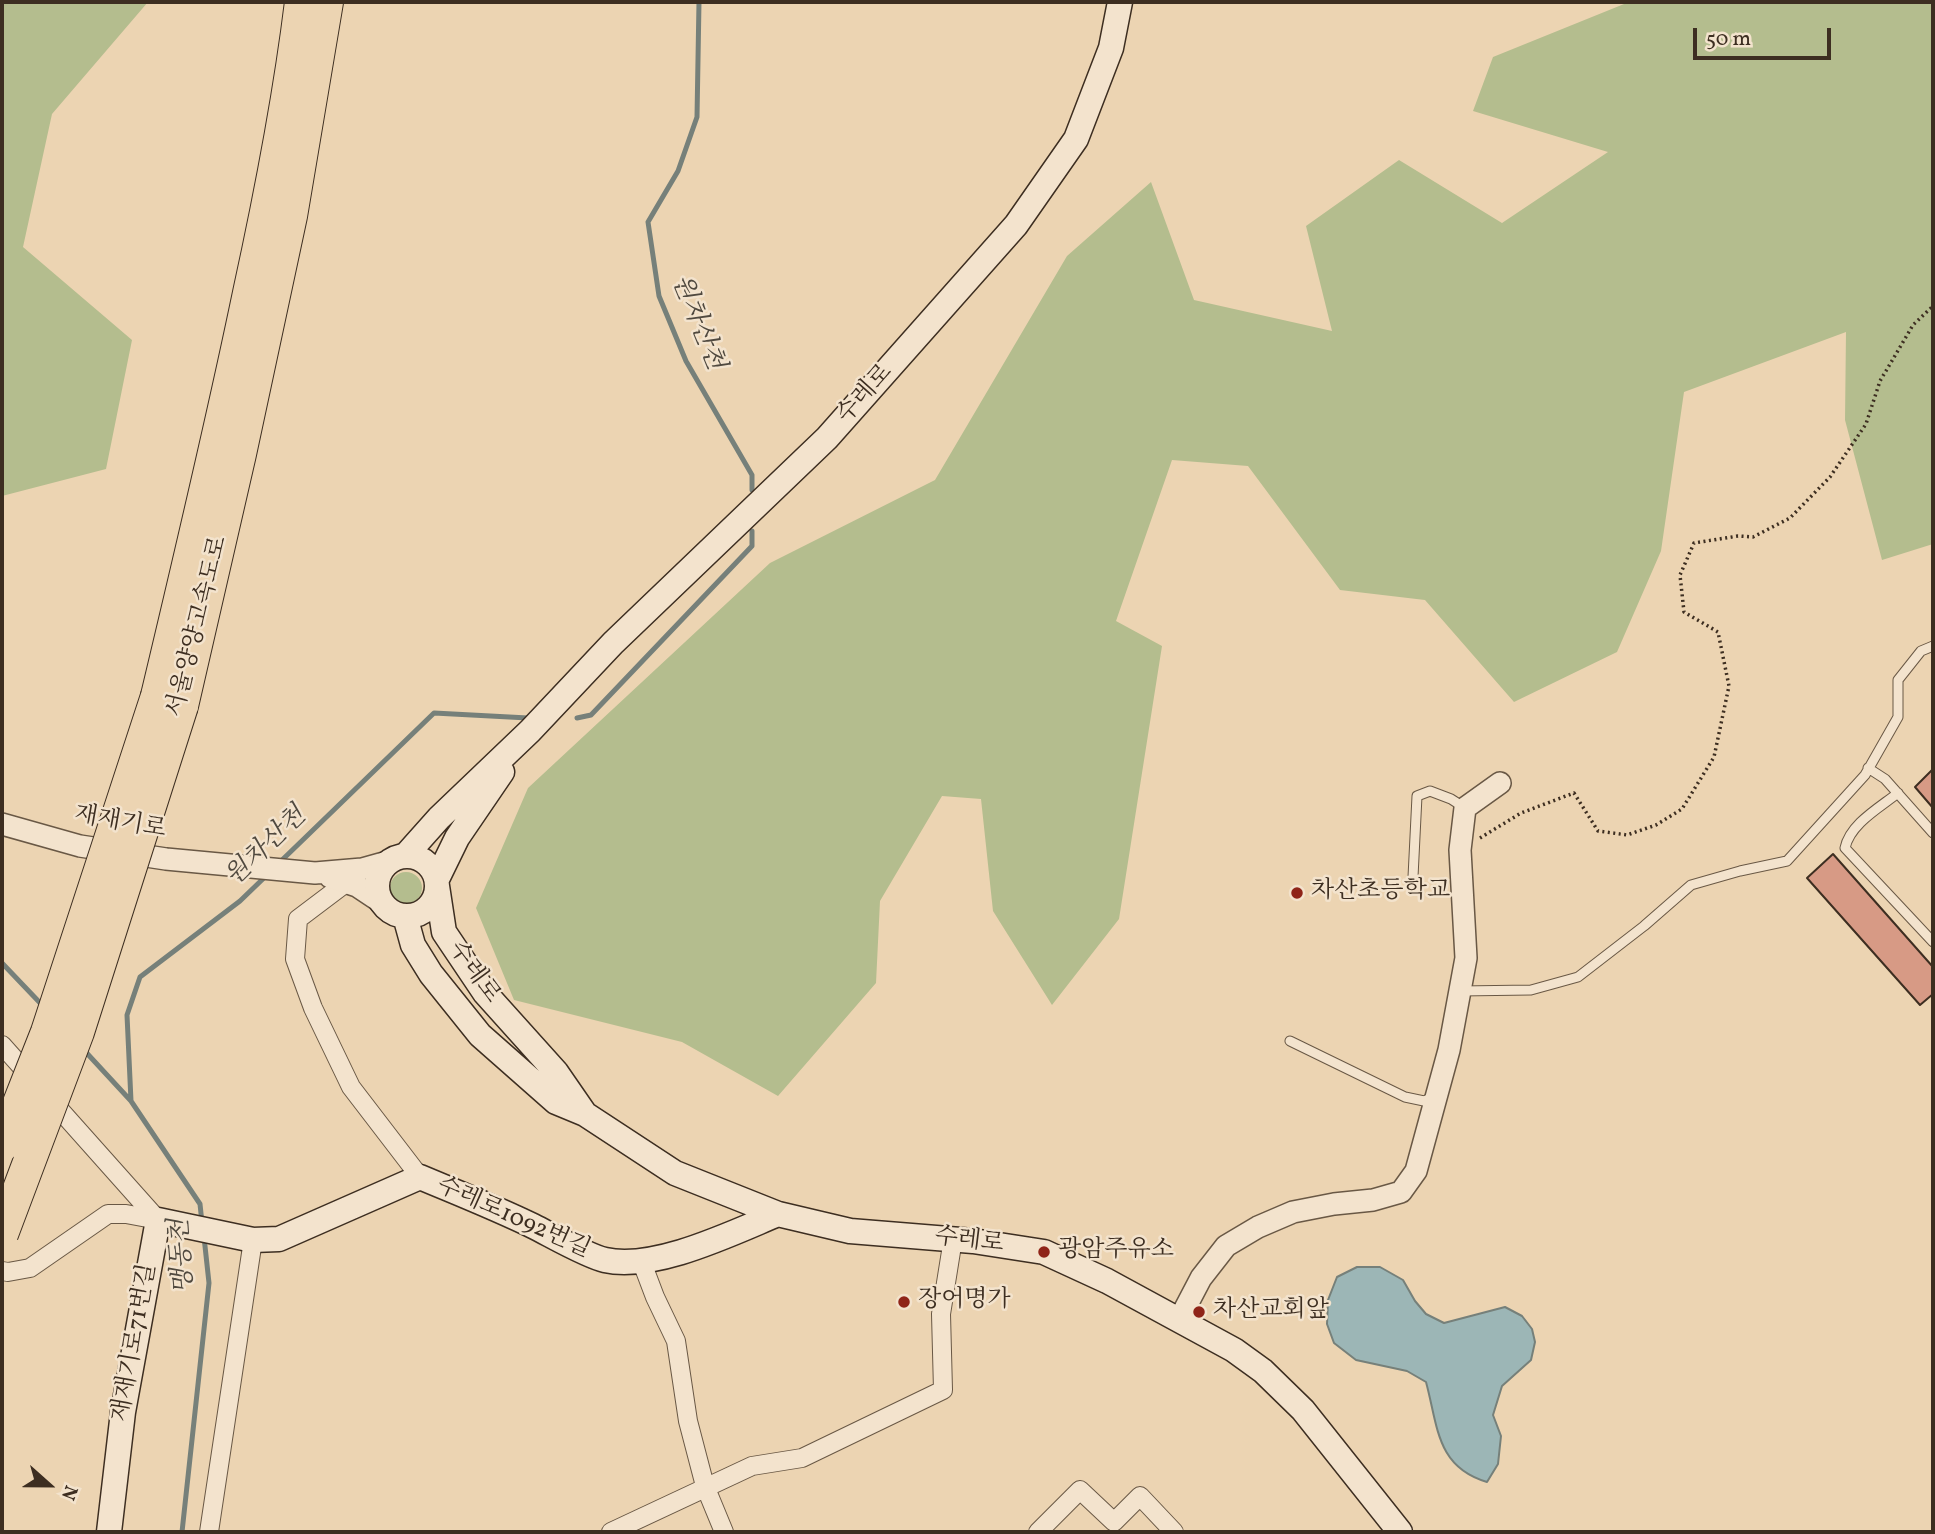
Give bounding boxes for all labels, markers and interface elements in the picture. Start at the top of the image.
scale bar [1697,14,1835,58]
text: 50 m [1706,25,1751,54]
water label: 원차산천 [663,271,729,375]
street label: 수레로 [832,360,900,430]
street label: 서울양양고속도로 [163,534,235,720]
street label: 재재기로 [72,802,168,846]
water label: 원차산천 [220,802,314,894]
place label: 차산초등학교 [1311,879,1450,907]
marker: 차산초등학교 [1289,885,1305,901]
street label: 수레로 [441,936,505,1010]
street label: 수레로1092번길 [432,1172,594,1266]
water label: 맹동천 [166,1217,202,1295]
street label: 수레로 [933,1223,1005,1261]
place label: 광암주유소 [1058,1238,1174,1266]
marker: 광암주유소 [1036,1244,1052,1260]
street label: 재재기로71번길 [108,1262,164,1424]
place label: 장어명가 [918,1288,1011,1316]
marker: 장어명가 [896,1294,912,1310]
place label: 차산교회앞 [1213,1298,1329,1326]
marker: 차산교회앞 [1191,1304,1207,1320]
north arrow [14,1450,84,1520]
text: N [54,1481,83,1504]

